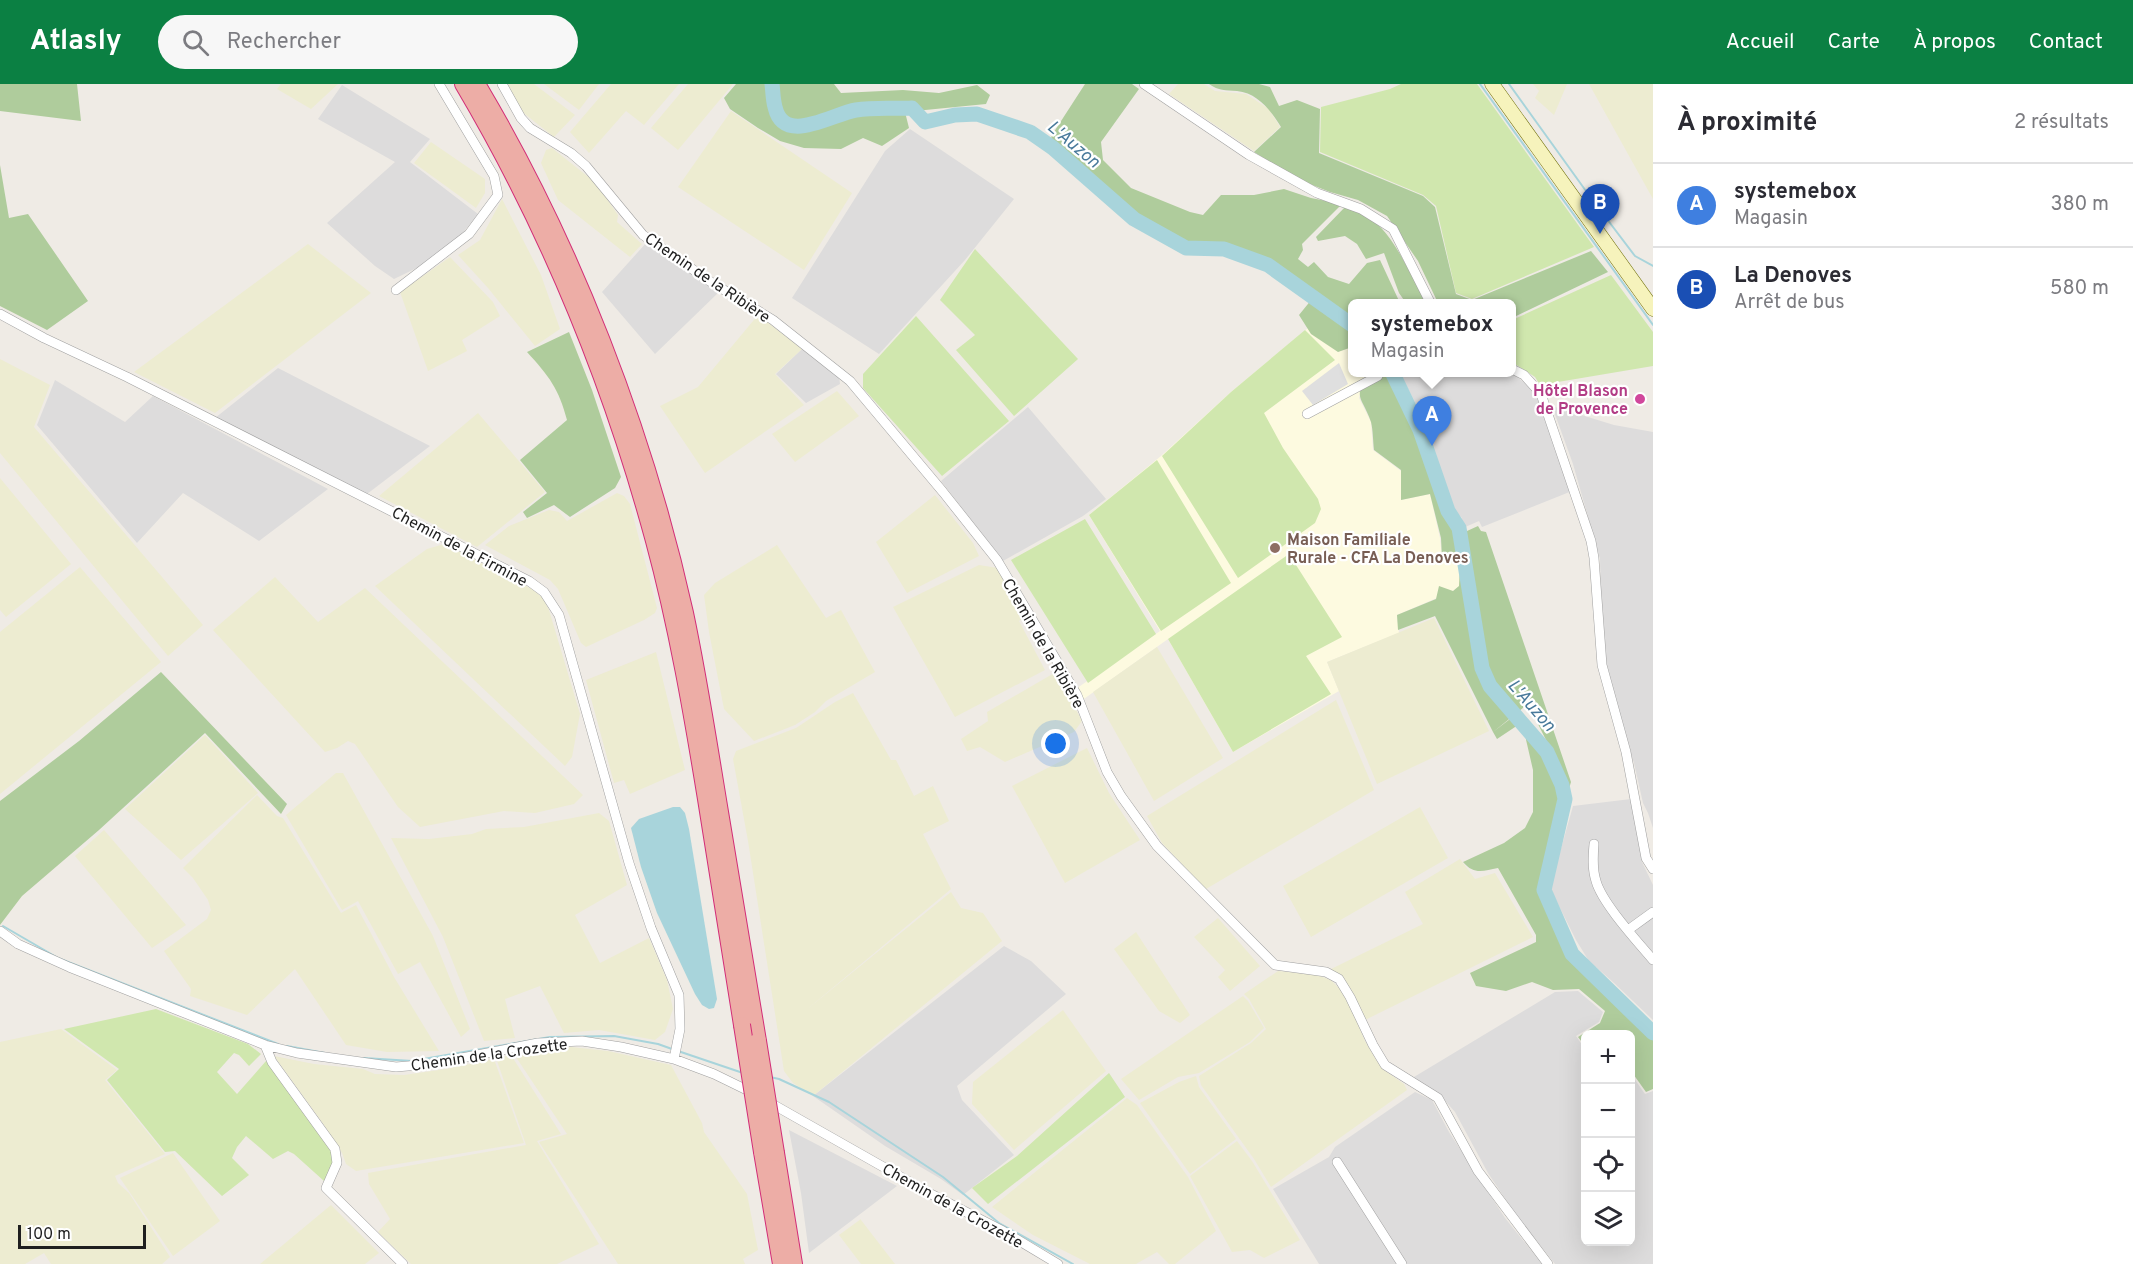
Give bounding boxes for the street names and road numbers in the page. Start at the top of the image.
street label: Chemin de la Ribière [640,229,774,328]
street label: Chemin de la Firmine [388,503,530,592]
street label: Chemin de la Ribière [997,575,1088,713]
street label: Chemin de la Crozette [410,1035,569,1077]
street label: Chemin de la Crozette [878,1160,1026,1254]

